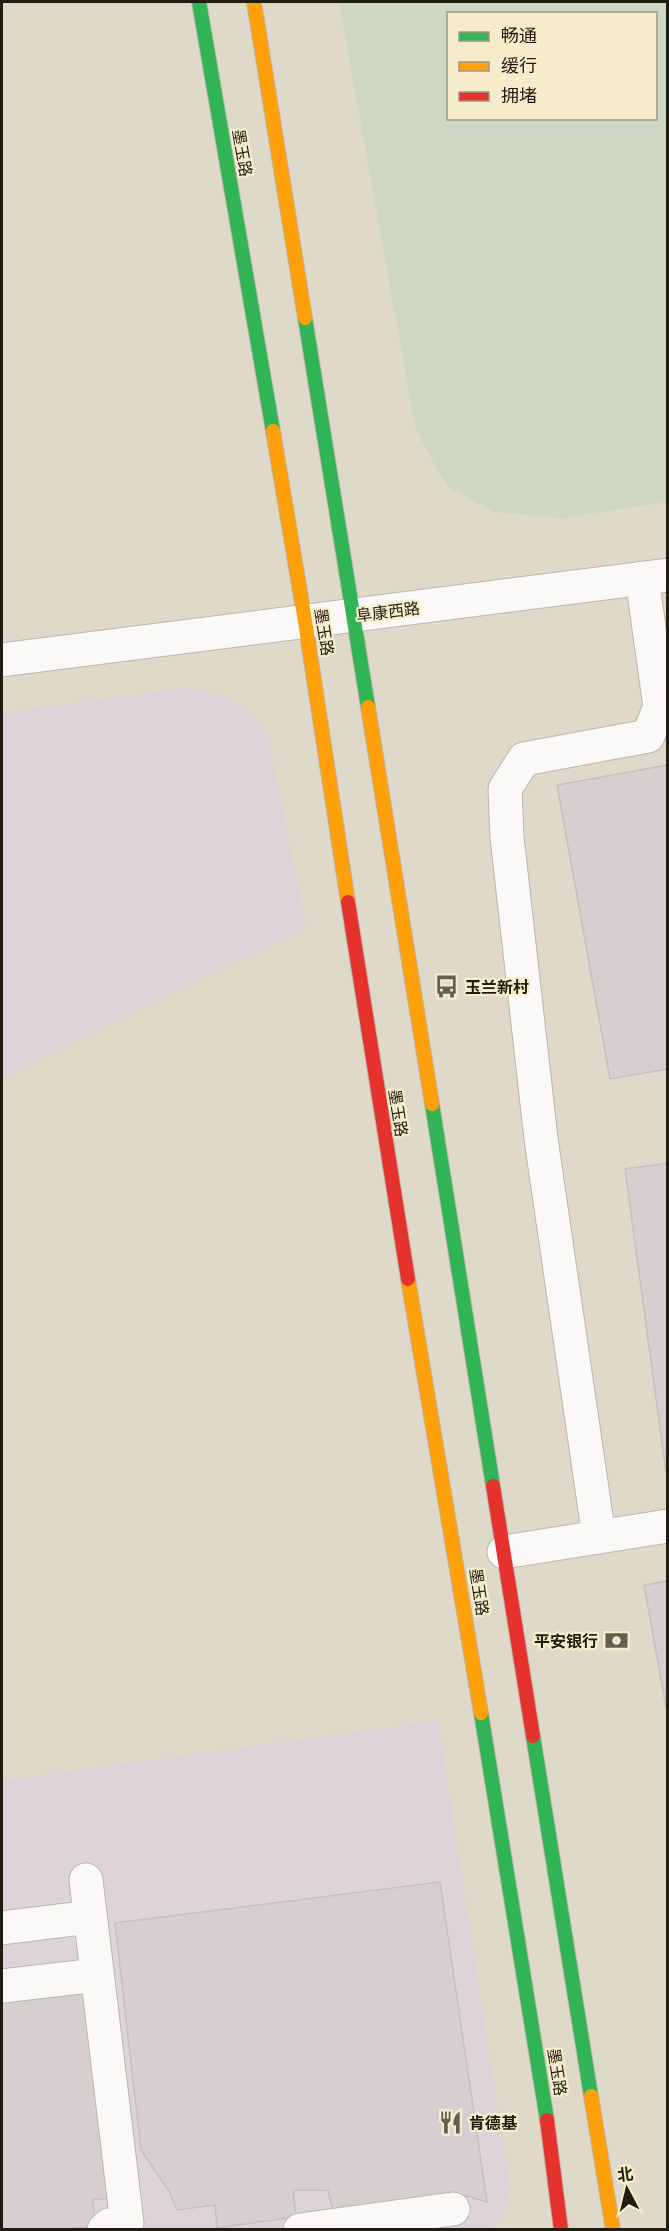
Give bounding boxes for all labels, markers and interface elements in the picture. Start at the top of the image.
legend [447,12,657,120]
text: 畅通 [501,26,537,46]
text: 缓行 [501,56,537,76]
text: 拥堵 [501,86,537,106]
street label: 墨玉路 [229,128,255,178]
street label: 阜康西路 [355,600,421,624]
street label: 墨玉路 [312,607,336,657]
bus stop icon: 玉兰新村 [434,974,460,1000]
place label: 玉兰新村 [465,978,529,996]
street label: 墨玉路 [386,1088,410,1138]
street label: 墨玉路 [467,1567,491,1617]
bank icon: 平安银行 [603,1628,629,1654]
place label: 平安银行 [534,1633,598,1650]
street label: 墨玉路 [545,2047,569,2097]
restaurant icon: 肯德基 [438,2110,464,2136]
place label: 肯德基 [469,2114,518,2132]
north arrow [597,2159,657,2219]
text: 北 [616,2165,634,2184]

